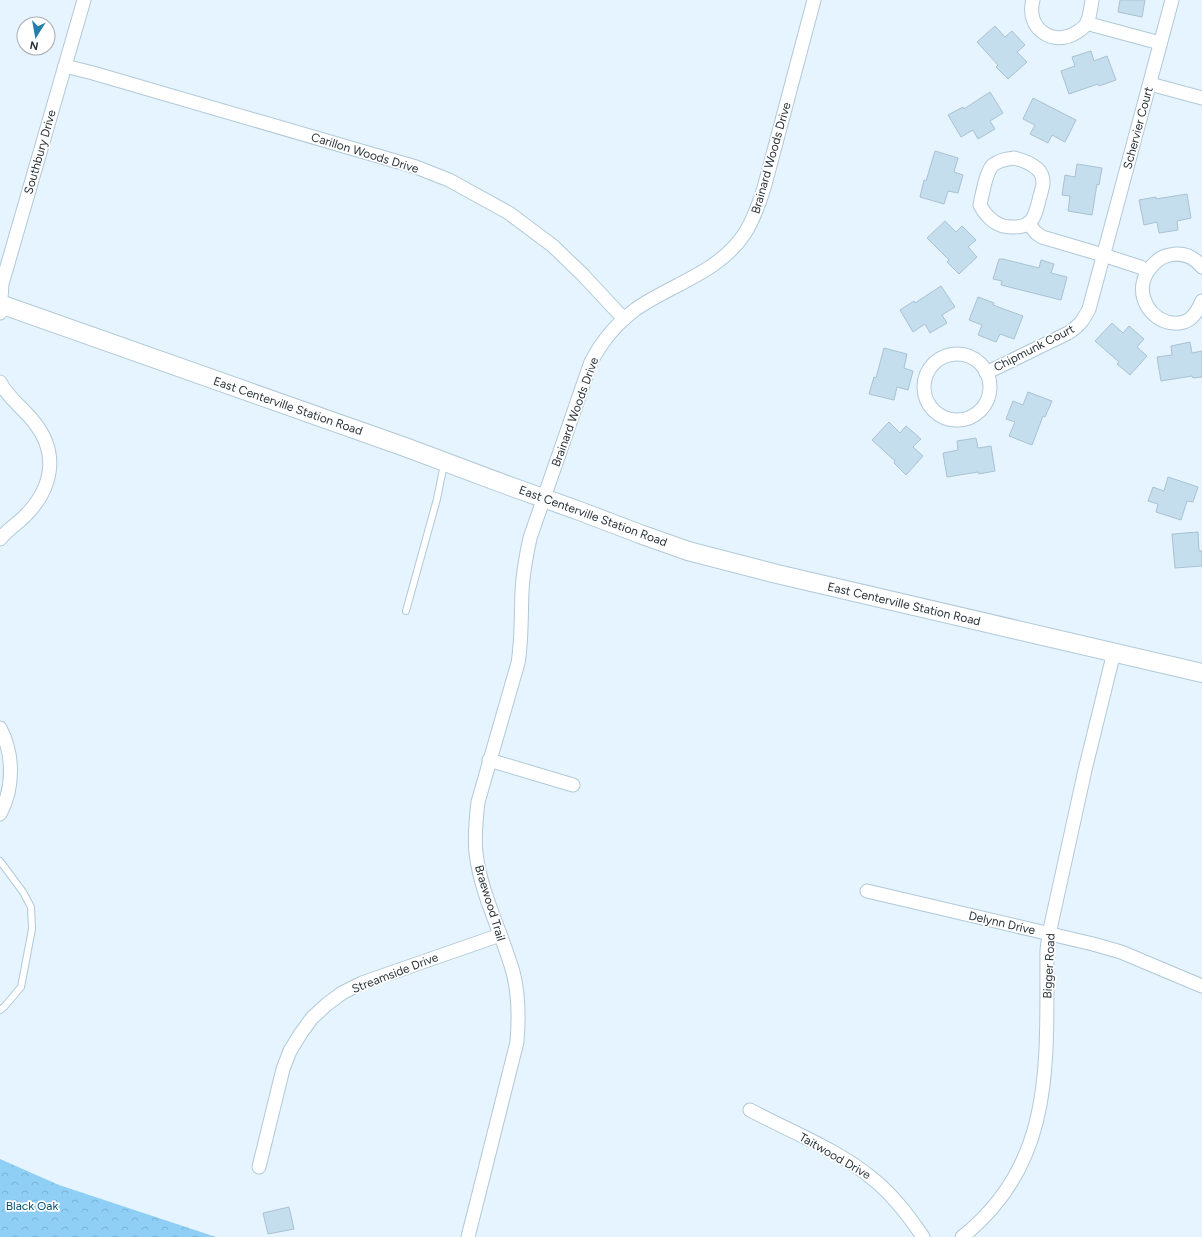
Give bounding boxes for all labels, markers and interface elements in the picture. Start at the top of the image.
north arrow [16,16,56,56]
text: N [29,38,40,53]
street label: Schervier Court [1120,85,1156,171]
street label: Brainard Woods Drive [748,100,794,215]
street label: Southbury Drive [21,108,59,196]
street label: Carillon Woods Drive [309,130,421,176]
street label: Chipmunk Court [991,321,1077,374]
street label: Brainard Woods Drive [549,355,601,469]
street label: East Centerville Station Road [212,374,364,438]
street label: East Centerville Station Road [517,483,669,549]
street label: East Centerville Station Road [826,580,982,628]
street label: Braewood Trail [472,863,508,943]
street label: Delynn Drive [967,909,1037,938]
street label: Bigger Road [1040,933,1058,999]
street label: Streamside Drive [350,950,441,996]
street label: Taitwood Drive [797,1130,874,1182]
park label: Black Oak [6,1199,58,1213]

